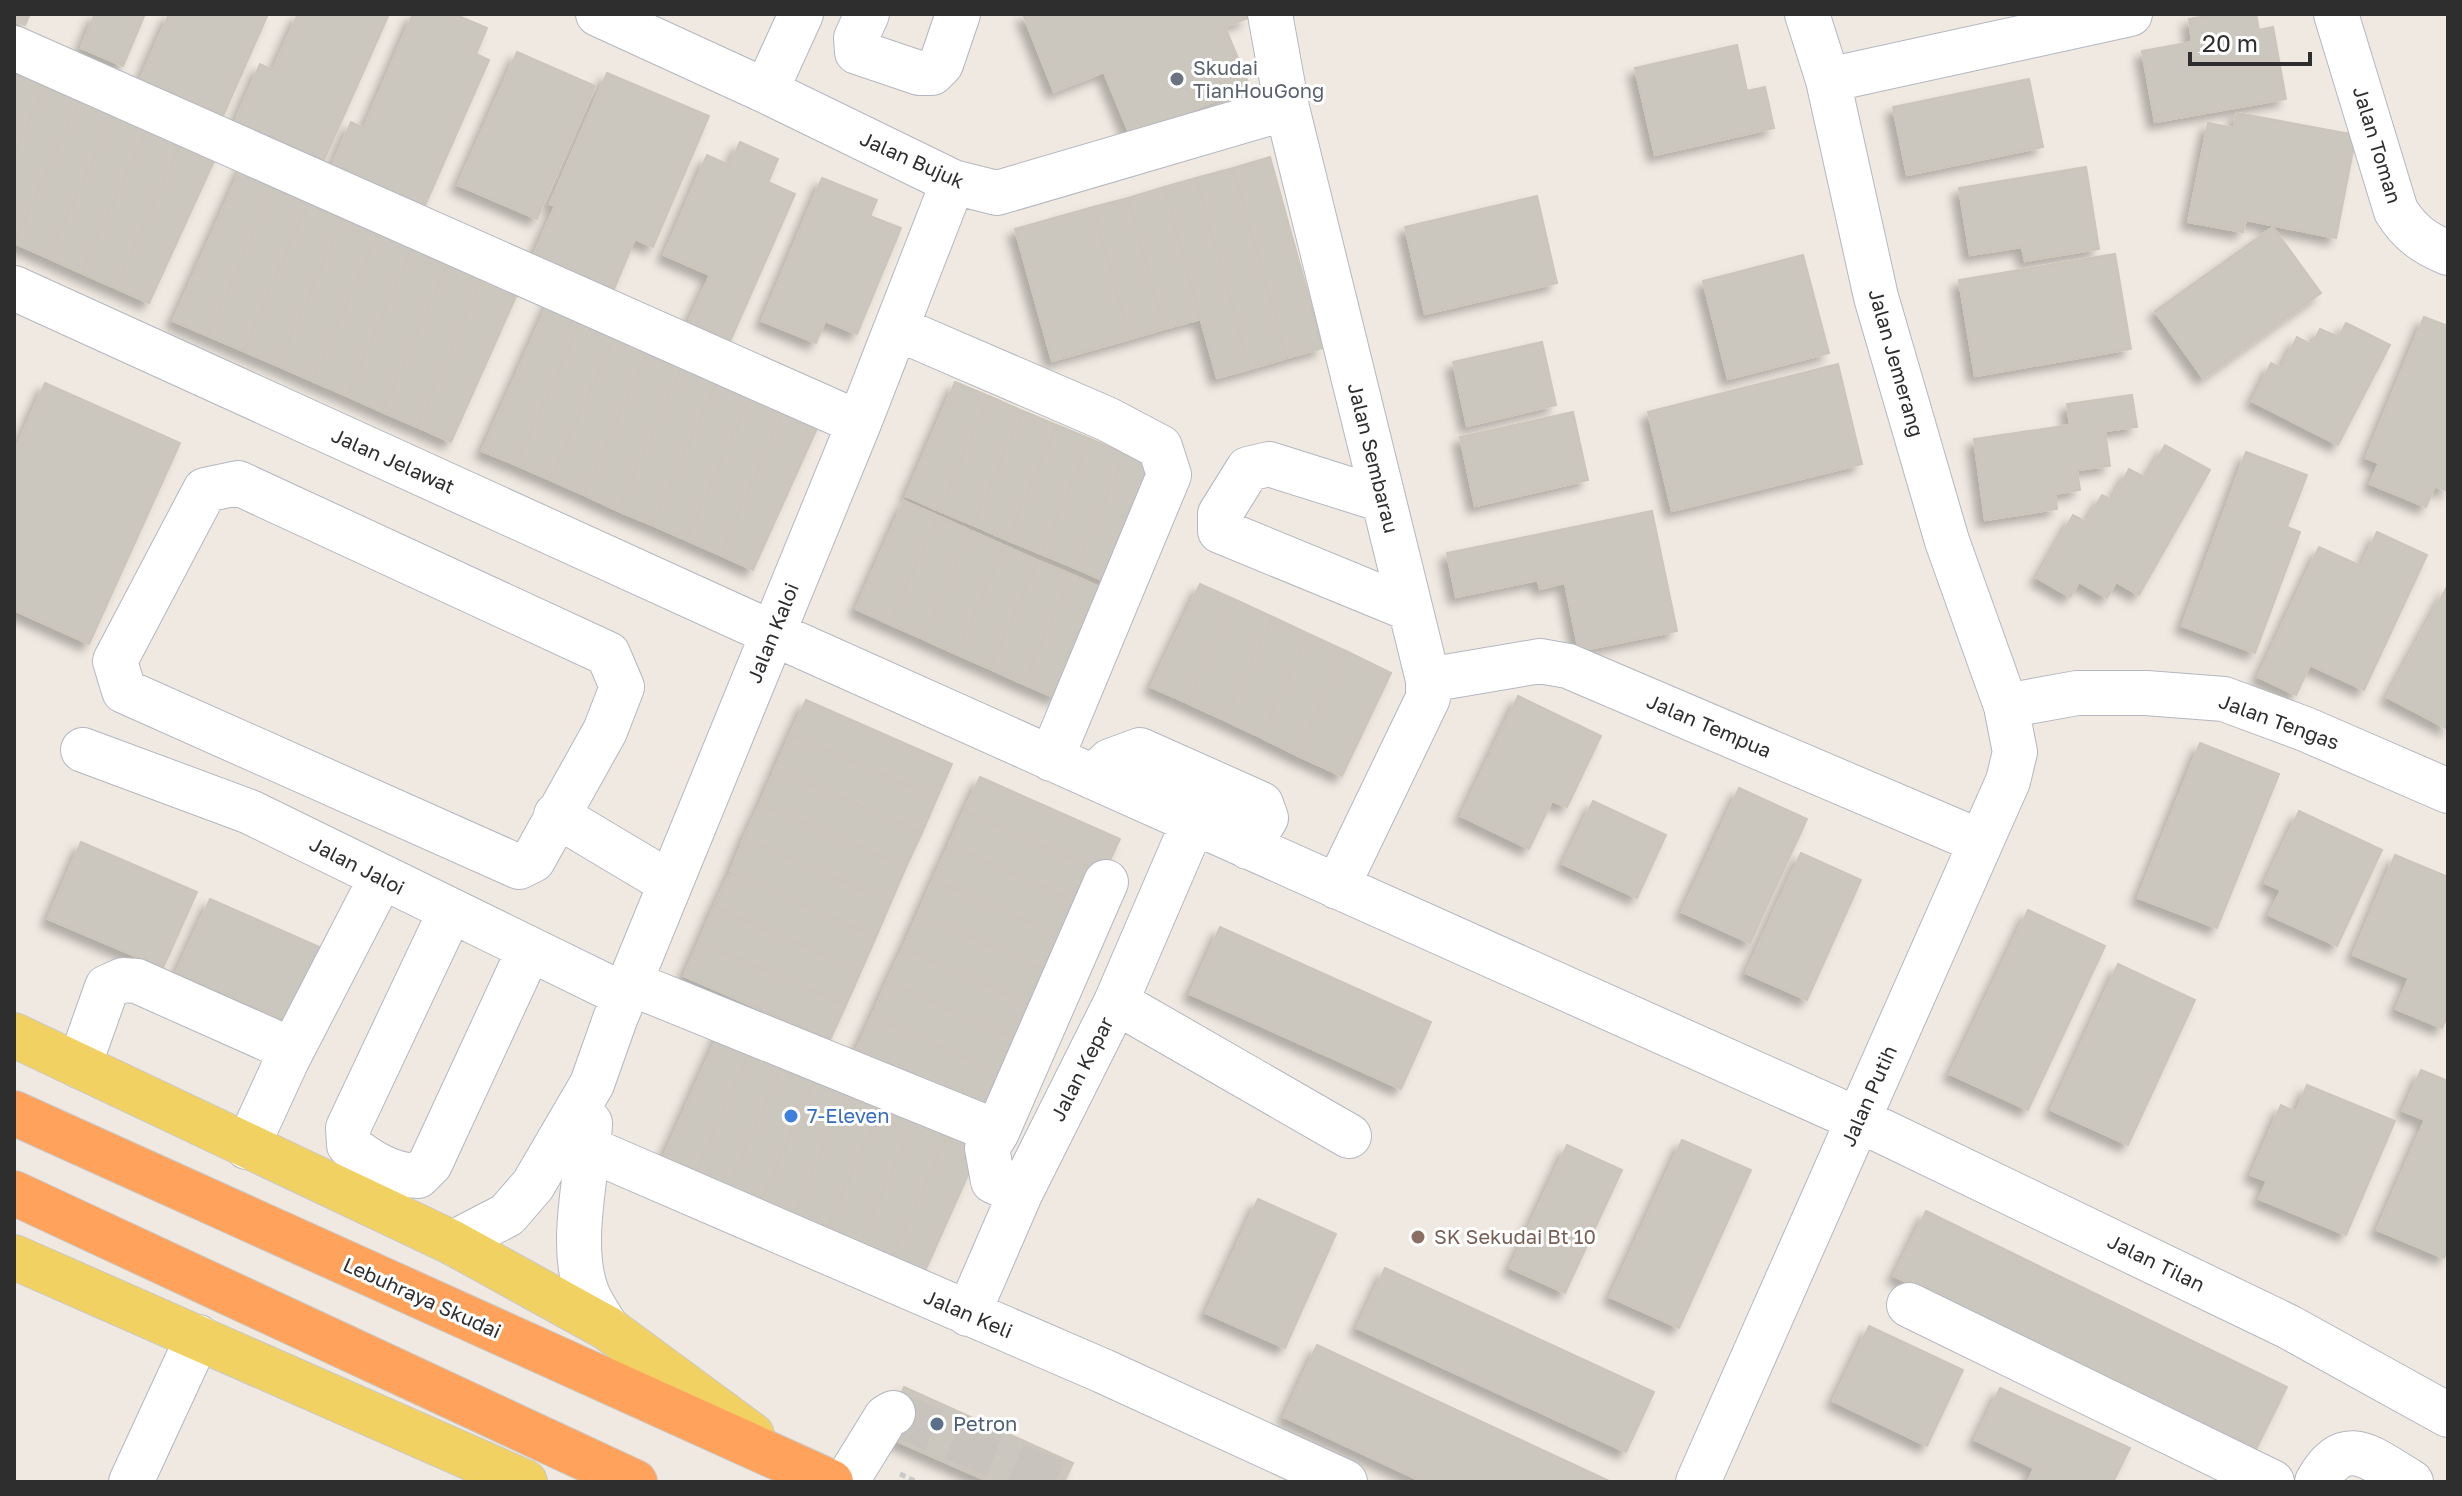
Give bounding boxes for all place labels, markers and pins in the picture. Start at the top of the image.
place label: Skudai TianHouGong [1193,55,1324,102]
marker: Skudai TianHouGong [1168,70,1186,88]
place label: 7-Eleven [807,1103,890,1127]
marker: 7-Eleven [782,1107,800,1125]
place label: SK Sekudai Bt 10 [1434,1224,1596,1248]
marker: SK Sekudai Bt 10 [1409,1228,1427,1246]
place label: Petron [953,1411,1017,1435]
marker: Petron [928,1415,946,1433]

